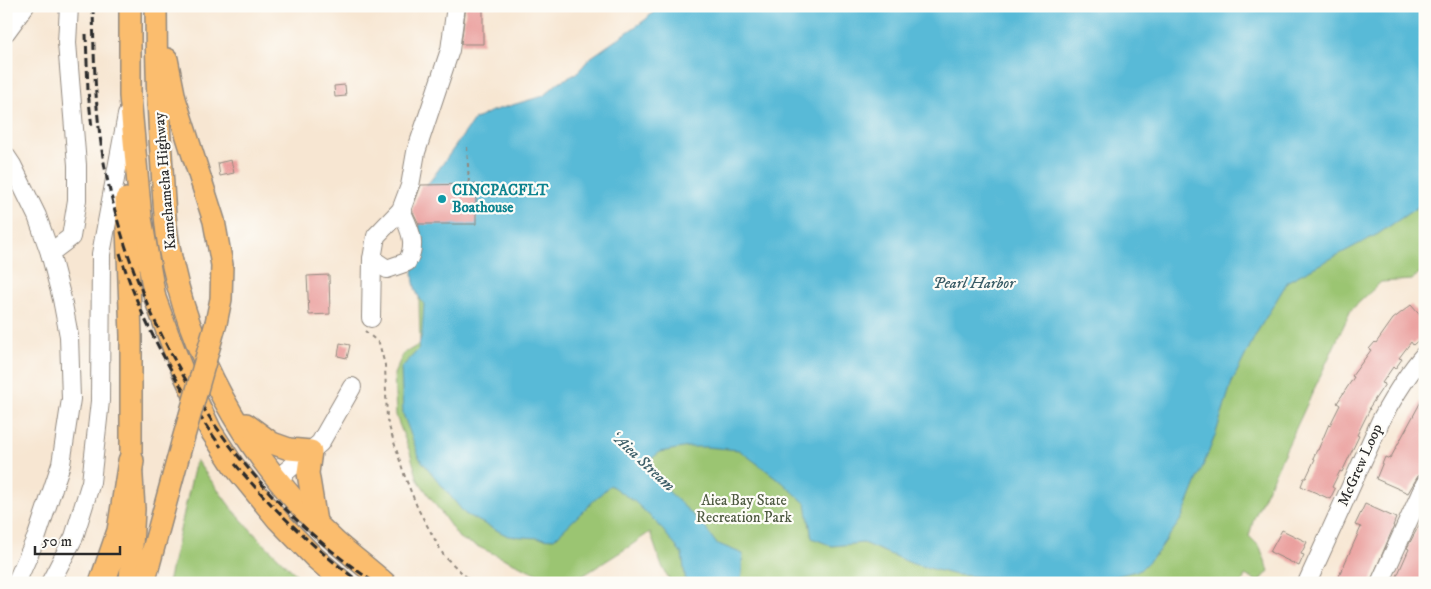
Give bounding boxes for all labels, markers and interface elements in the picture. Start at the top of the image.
street label: Kamehameha Highway [149,111,180,251]
place label: CINCPACFLT Boathouse [452,181,549,217]
marker: CINCPACFLT Boathouse [436,193,448,205]
water label: Pearl Harbor [933,273,1016,293]
street label: McGrew Loop [1333,421,1387,509]
water label: ʻAiea Stream [607,426,679,496]
park label: Aiea Bay State Recreation Park [696,491,792,527]
scale bar [35,524,120,556]
text: 50 m [42,532,72,551]

